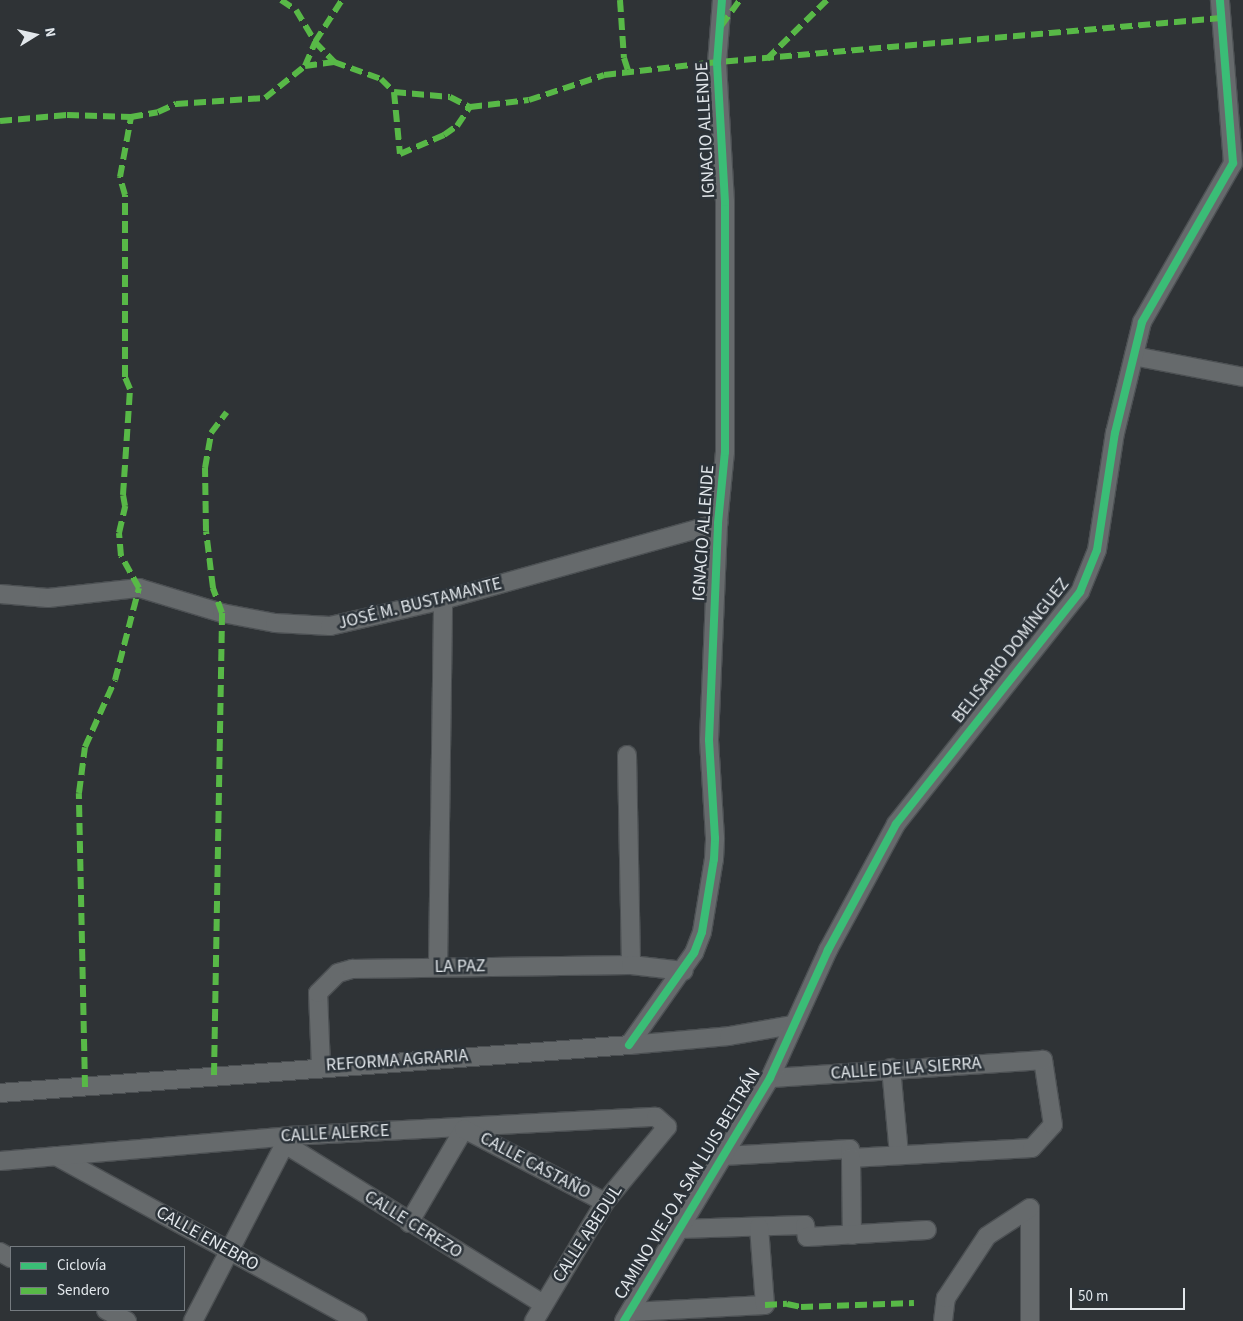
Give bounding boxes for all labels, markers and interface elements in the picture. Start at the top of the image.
north arrow [10,10,60,60]
text: N [39,26,60,39]
street label: IGNACIO ALLENDE [692,61,720,199]
street label: IGNACIO ALLENDE [688,464,720,602]
street label: JOSÉ M. BUSTAMANTE [336,573,504,635]
street label: BELISARIO DOMÍNGUEZ [948,574,1074,728]
street label: LA PAZ [434,956,486,978]
street label: REFORMA AGRARIA [325,1045,469,1077]
street label: CALLE DE LA SIERRA [830,1053,982,1085]
street label: CAMINO VIEJO A SAN LUIS BELTRÁN [610,1064,766,1304]
street label: CALLE ALERCE [280,1120,390,1148]
street label: CALLE CASTAÑO [476,1128,594,1204]
street label: CALLE ABEDUL [548,1181,628,1287]
street label: CALLE CEREZO [360,1186,466,1264]
street label: CALLE ENEBRO [152,1202,262,1276]
legend [10,1246,185,1311]
text: Ciclovía [57,1255,106,1276]
scale bar [1073,1278,1188,1310]
text: Sendero [57,1280,110,1301]
text: 50 m [1078,1286,1108,1307]

